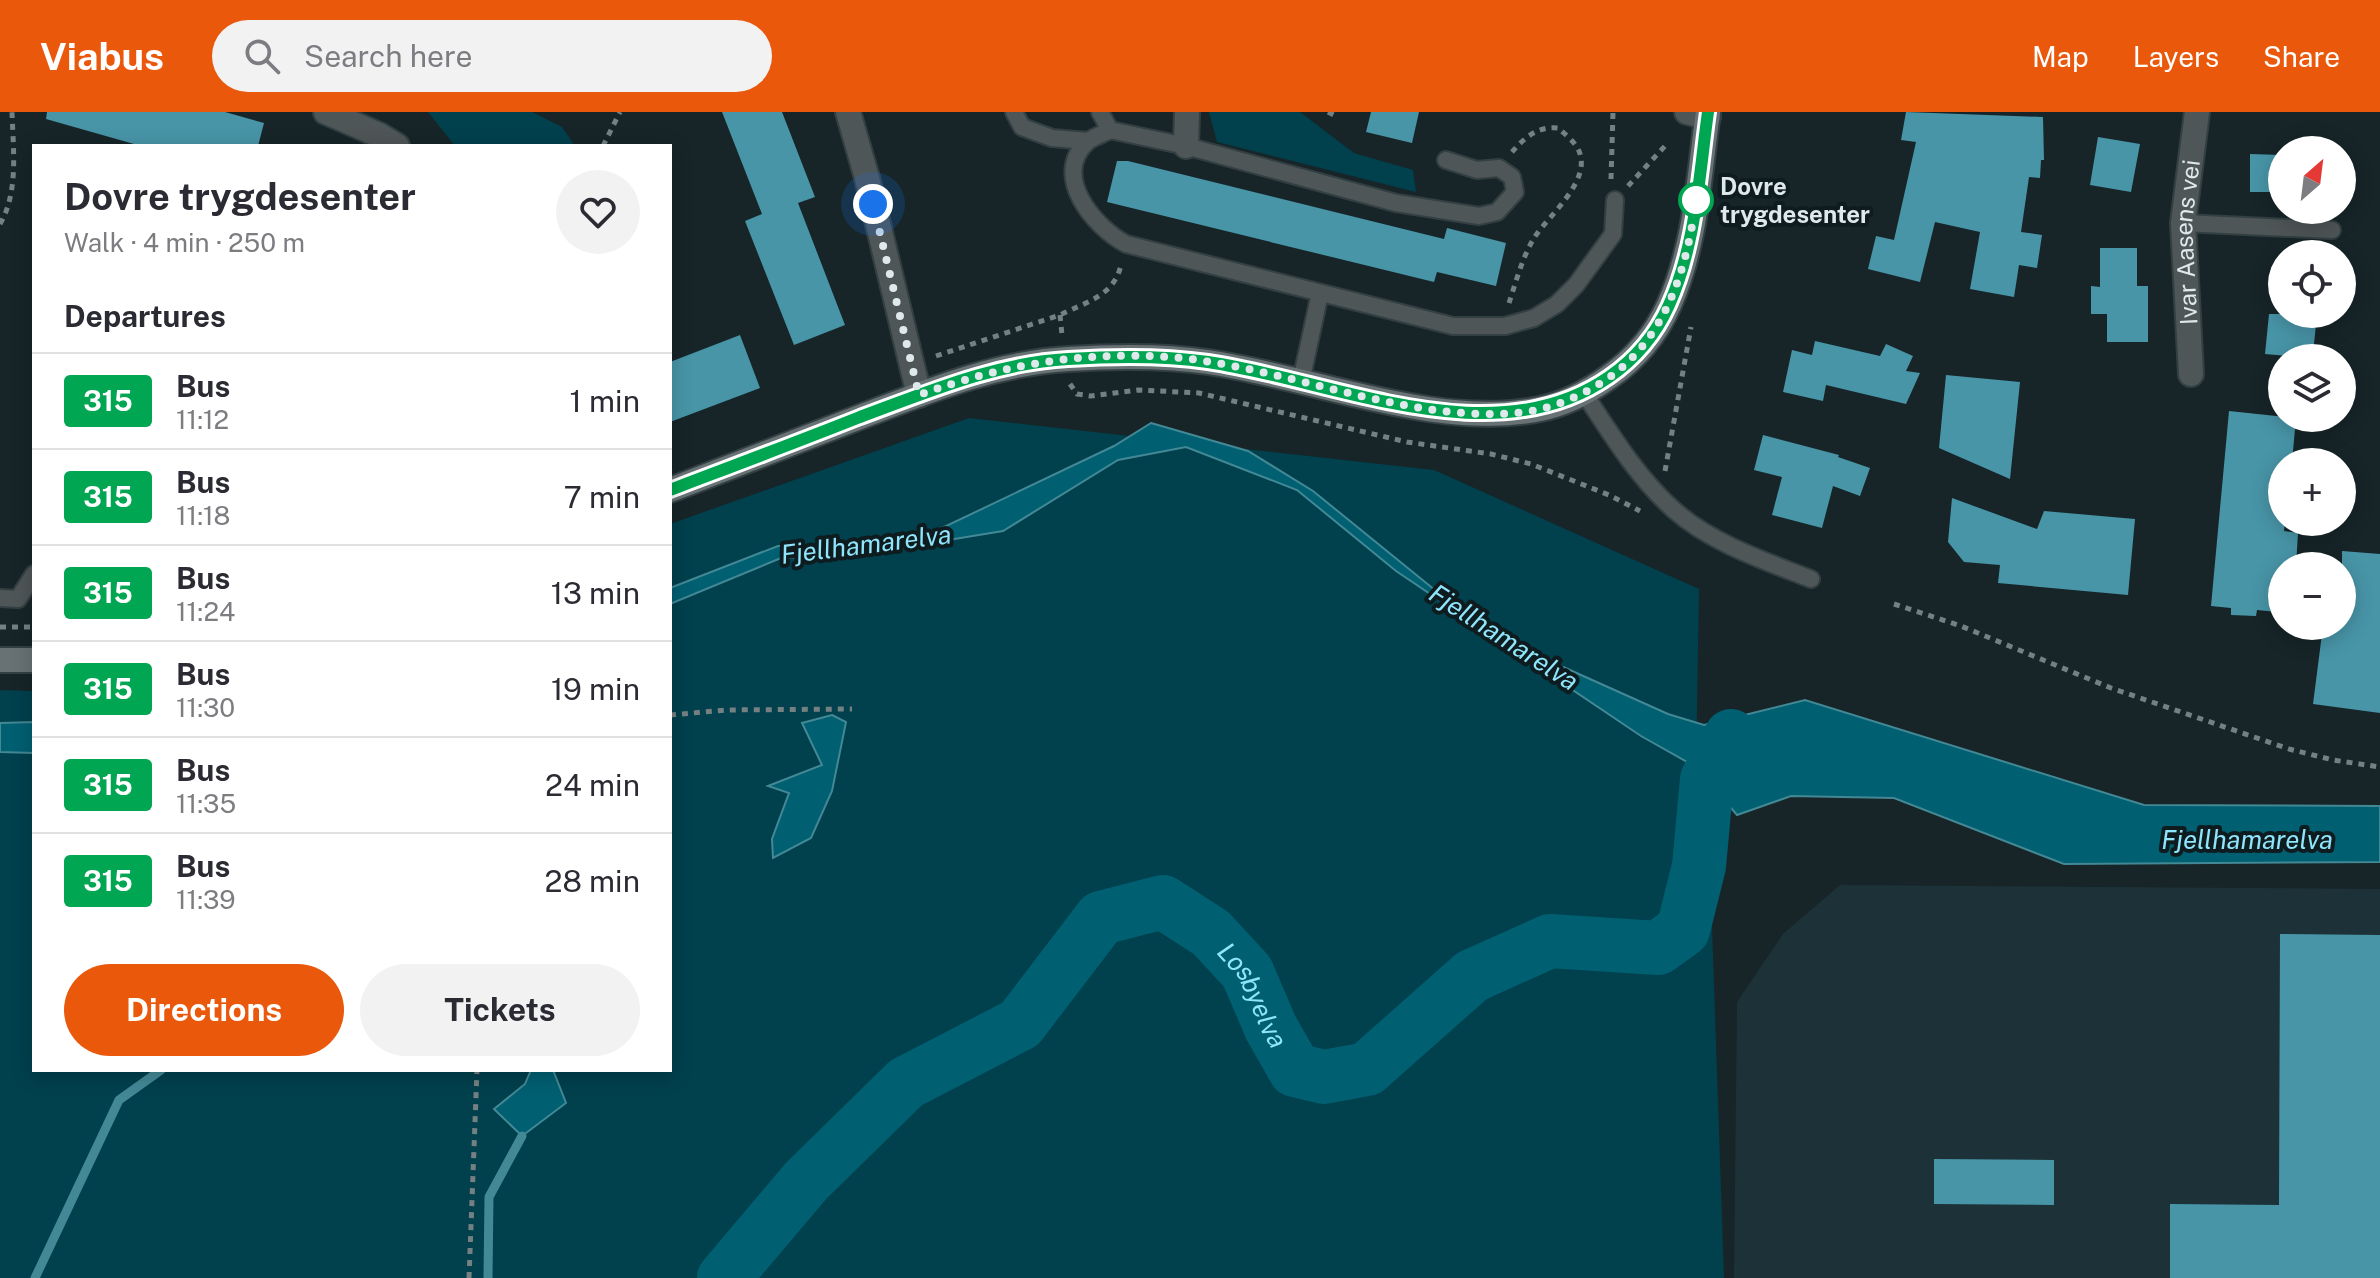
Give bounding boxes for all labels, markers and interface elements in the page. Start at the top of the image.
search box [212,20,772,92]
text: Viabus [40,34,164,79]
icon: search [240,34,284,78]
text: Search here [304,38,472,74]
text: Map [2032,40,2089,73]
text: Layers [2133,40,2219,73]
text: Share [2263,40,2340,73]
north arrow [2268,136,2356,224]
map controls [2268,136,2356,640]
street label: Ivar Aasens vei [2169,158,2205,326]
button: heart [556,170,640,254]
place label: Dovre trygdesenter [1720,172,1870,228]
text: Dovre trygdesenter [64,174,416,219]
marker: Dovre trygdesenter [1679,183,1713,217]
your location [853,184,893,224]
text: Walk · 4 min · 250 m [64,227,305,258]
button: locate [2268,240,2356,328]
text: Departures [64,298,226,334]
button: layers [2268,344,2356,432]
text: Bus [176,368,230,404]
text: 1 min [570,383,640,419]
text: 315 [83,384,133,417]
text: 11:12 [176,404,229,435]
button: + [2268,448,2356,536]
text: Bus [176,464,230,500]
text: 7 min [564,479,640,515]
text: 315 [83,480,133,513]
text: 11:18 [176,500,230,531]
water label: Fjellhamarelva [779,518,953,570]
button: − [2268,552,2356,640]
text: Bus [176,560,230,596]
text: 13 min [551,575,640,611]
text: 315 [83,576,133,609]
water label: Fjellhamarelva [1424,577,1584,697]
text: 11:24 [176,596,235,627]
text: Bus [176,656,230,692]
text: 19 min [551,671,640,707]
text: 315 [83,672,133,705]
text: 11:30 [176,692,235,723]
text: Bus [176,752,230,788]
text: 24 min [545,767,640,803]
text: 315 [83,768,133,801]
text: 11:35 [176,788,236,819]
water label: Fjellhamarelva [2161,824,2333,855]
text: Bus [176,848,230,884]
text: 28 min [545,863,640,899]
text: 315 [83,864,133,897]
text: 11:39 [176,884,235,915]
water label: Losbyelva [1212,936,1294,1053]
button: Directions [64,964,344,1056]
button: Tickets [360,964,640,1056]

